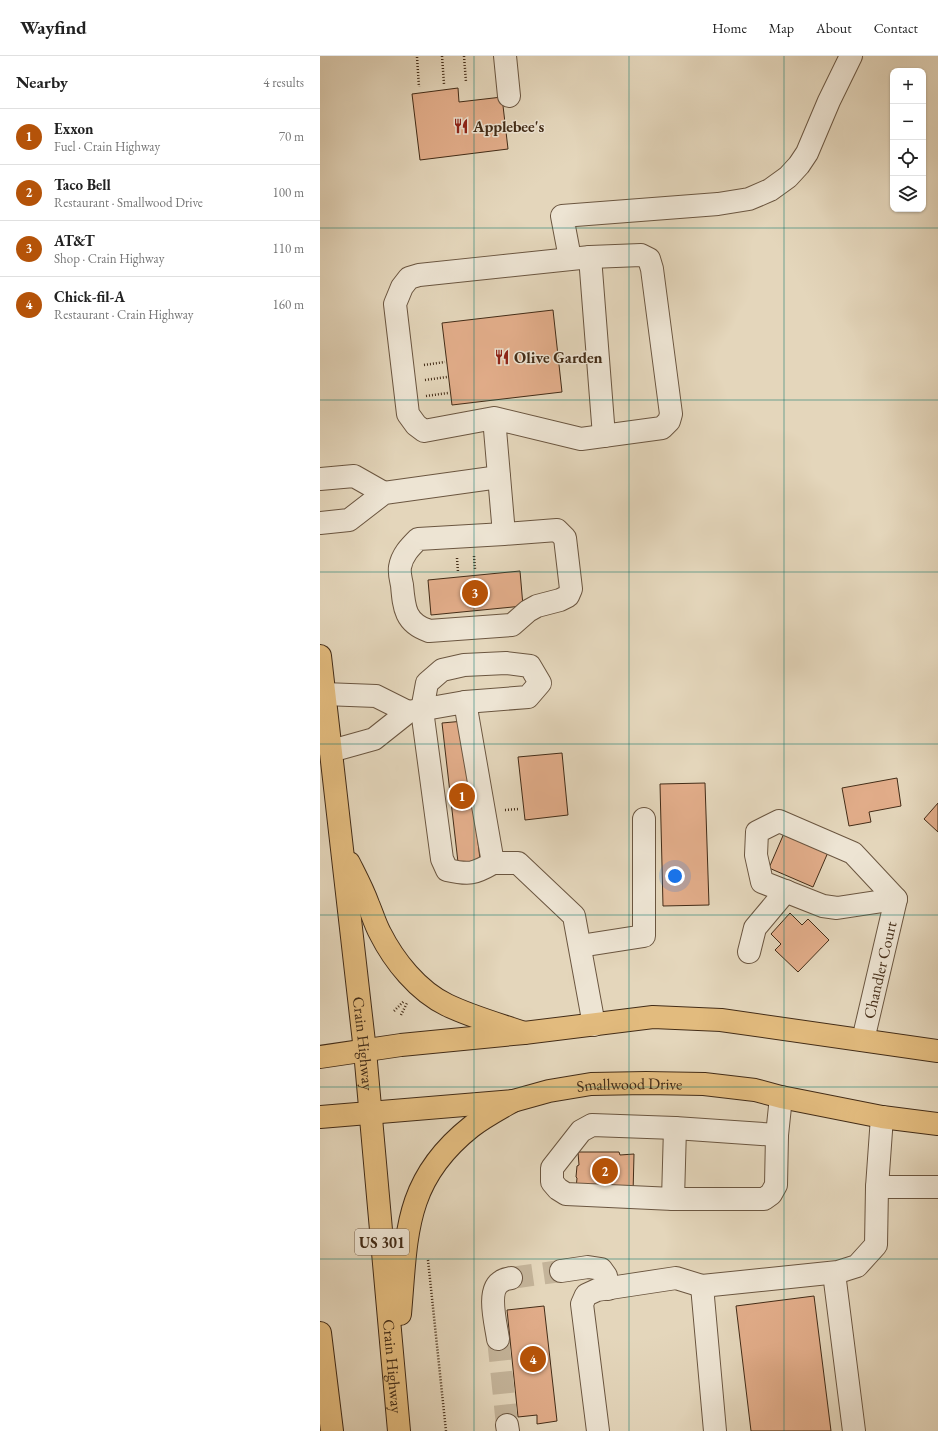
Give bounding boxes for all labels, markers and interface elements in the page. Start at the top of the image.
text: Wayfind [20,15,87,40]
text: Home [712,19,747,37]
text: Map [769,19,794,37]
text: About [816,19,852,37]
text: Contact [874,19,918,37]
map controls [890,68,926,212]
button: + [890,68,926,104]
text: Nearby [16,71,68,93]
text: 4 results [263,74,304,91]
button: − [890,104,926,140]
place label: Applebee's [472,116,544,137]
restaurant icon: Applebee's [452,117,470,135]
text: Exxon [54,119,93,138]
text: 1 [26,128,32,145]
text: 70 m [279,128,304,145]
text: Fuel · Crain Highway [54,138,160,155]
button: locate [890,140,926,176]
text: Taco Bell [54,175,111,194]
button: layers [890,176,926,212]
text: 2 [26,184,32,201]
text: 100 m [273,184,304,201]
text: Restaurant · Smallwood Drive [54,194,203,211]
text: AT&T [54,231,95,250]
text: 3 [26,240,32,257]
text: 110 m [273,240,304,257]
text: Shop · Crain Highway [54,250,164,267]
text: Chick-fil-A [54,287,125,306]
text: 4 [26,296,32,313]
text: 160 m [273,296,304,313]
text: Restaurant · Crain Highway [54,306,194,323]
place label: Olive Garden [514,347,603,368]
restaurant icon: Olive Garden [493,348,511,366]
pin: 3 [462,578,488,608]
pin: 1 [449,781,475,811]
your location [665,866,685,886]
street label: Chandler Court [858,919,901,1021]
street label: Crain Highway [348,995,379,1092]
street label: Smallwood Drive [575,1072,683,1097]
pin: 2 [592,1156,618,1186]
road number: US 301 [355,1229,409,1255]
street label: Crain Highway [379,1318,408,1415]
pin: 4 [520,1344,546,1374]

